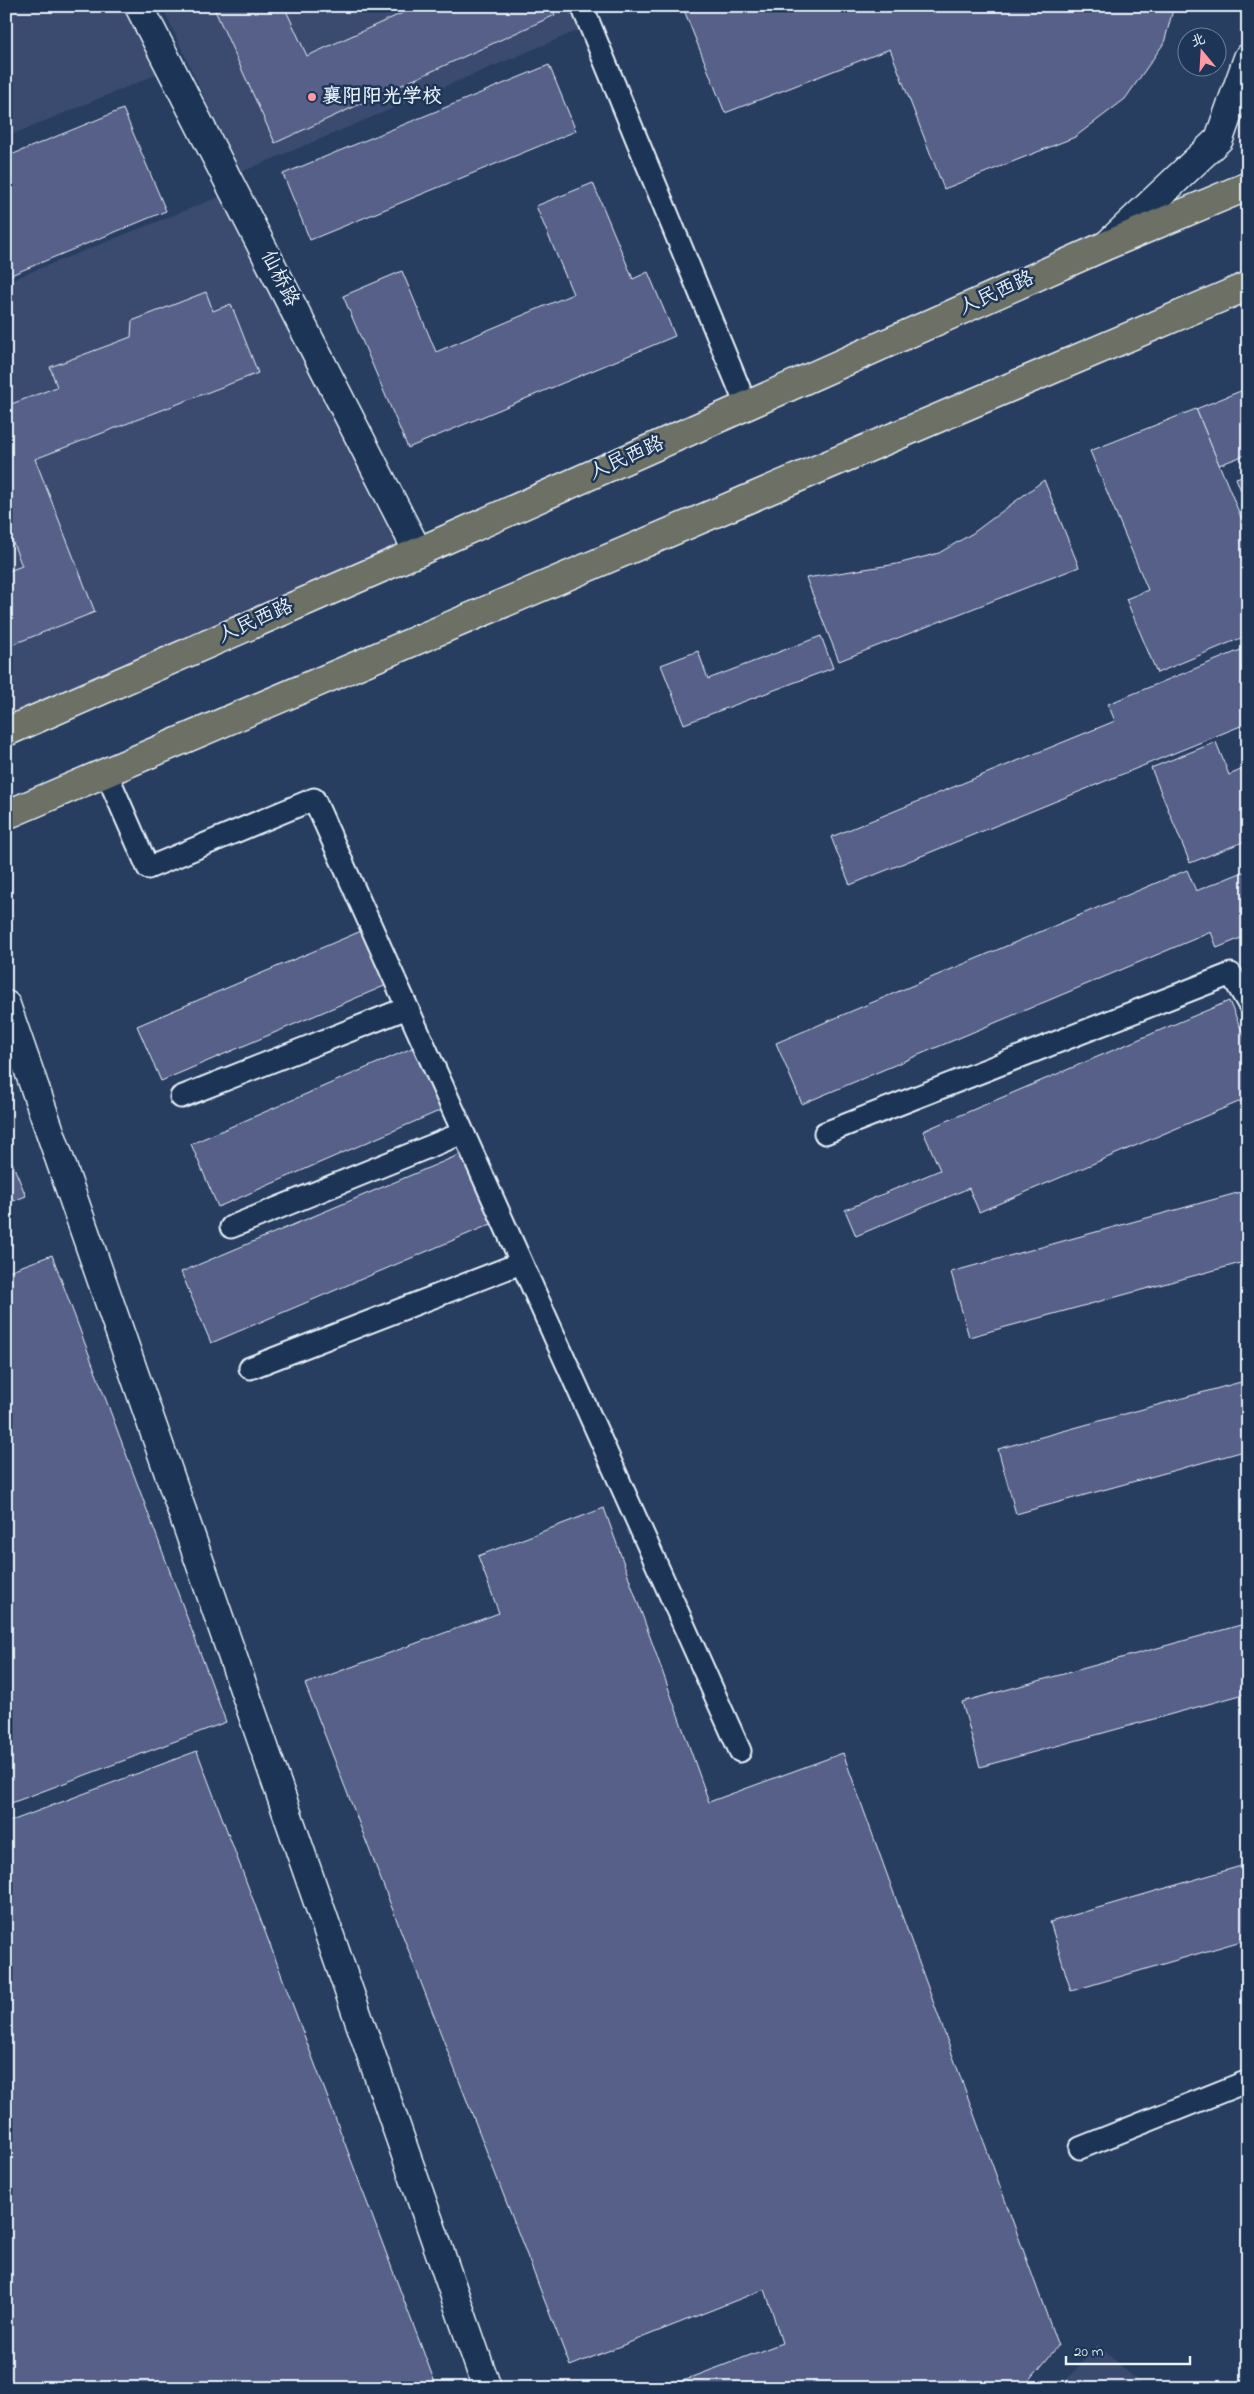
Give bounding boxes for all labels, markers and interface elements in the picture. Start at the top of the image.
north arrow [1176,28,1226,78]
text: 北 [1189,29,1208,53]
place label: 襄阳阳光学校 [322,83,442,112]
marker: 襄阳阳光学校 [306,91,318,103]
street label: 仙桥路 [252,246,306,313]
street label: 人民西路 [955,264,1040,324]
street label: 人民西路 [585,429,670,489]
street label: 人民西路 [214,592,299,652]
scale bar [1066,2334,1190,2366]
text: 20 m [1074,2341,1104,2363]

